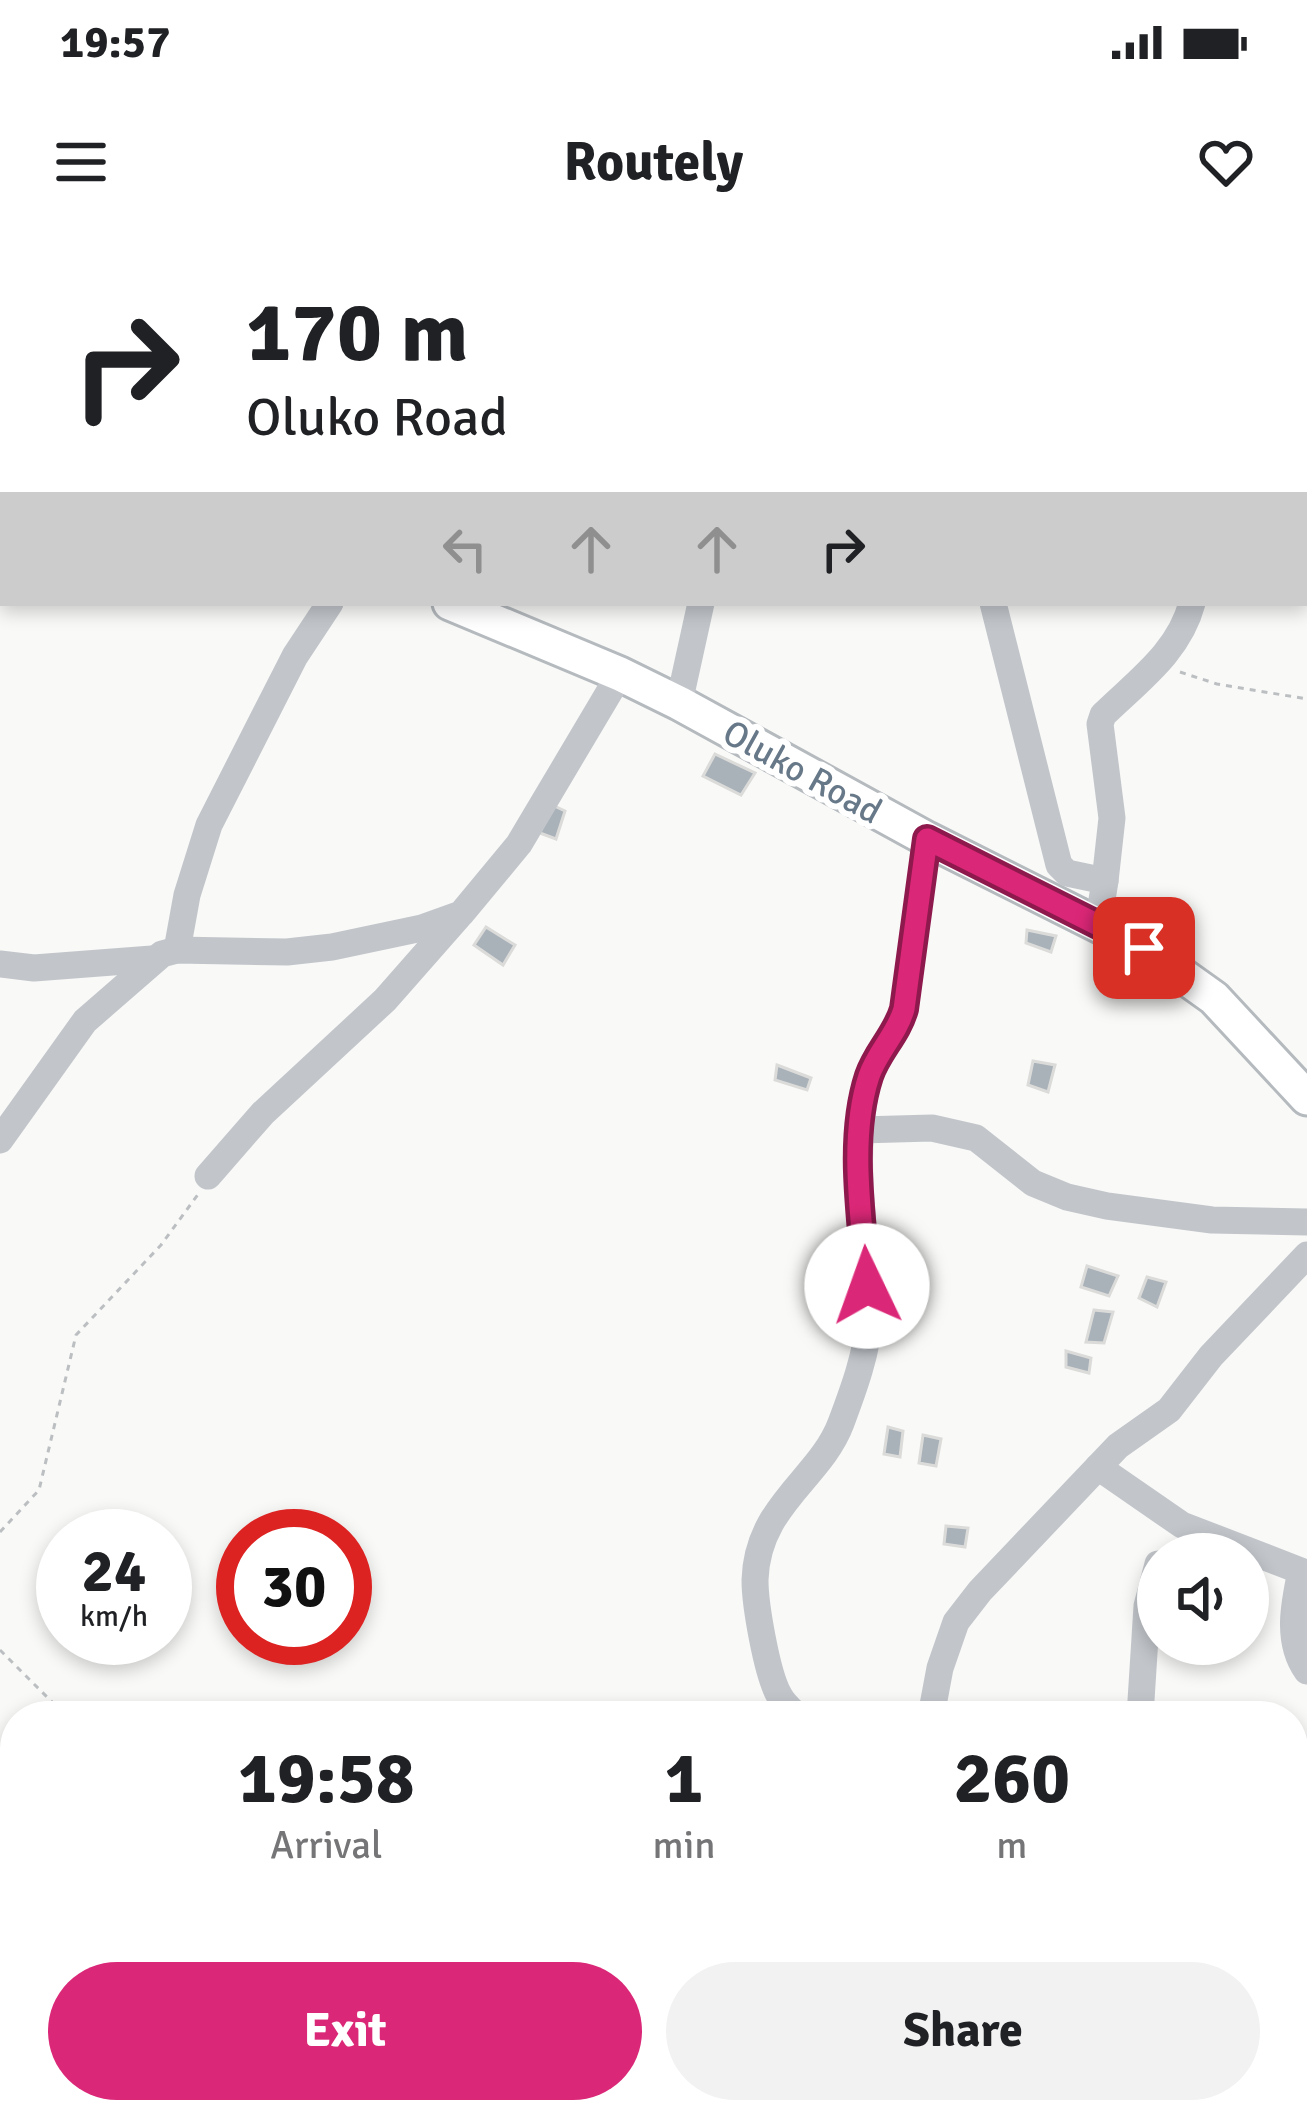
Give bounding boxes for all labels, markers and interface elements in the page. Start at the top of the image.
text: 19:57 [60,15,170,70]
icon: menu [48,129,114,195]
text: Routely [564,129,743,196]
icon: heart [1193,129,1259,195]
text: 170 m [246,281,468,385]
icon: right [48,288,204,444]
text: Oluko Road [246,384,508,451]
icon: left [432,516,498,582]
icon: ahead [558,516,624,582]
icon: ahead [684,516,750,582]
icon: right [810,516,876,582]
street label: Oluko Road [715,710,890,834]
pin [1093,897,1195,999]
icon: arrive [1111,915,1177,981]
position arrow [804,1223,930,1349]
speed limit sign: 30 [216,1509,372,1665]
map controls [1137,1533,1269,1665]
button: sound [1137,1533,1269,1665]
text: 24 [82,1535,146,1609]
text: km/h [80,1598,148,1635]
text: 19:58 [238,1734,415,1823]
text: 1 [665,1734,703,1823]
text: 260 [953,1734,1070,1823]
text: Arrival [270,1821,382,1869]
text: min [653,1821,716,1869]
text: m [996,1821,1027,1869]
button: Exit [48,1962,642,2100]
button: Share [666,1962,1260,2100]

